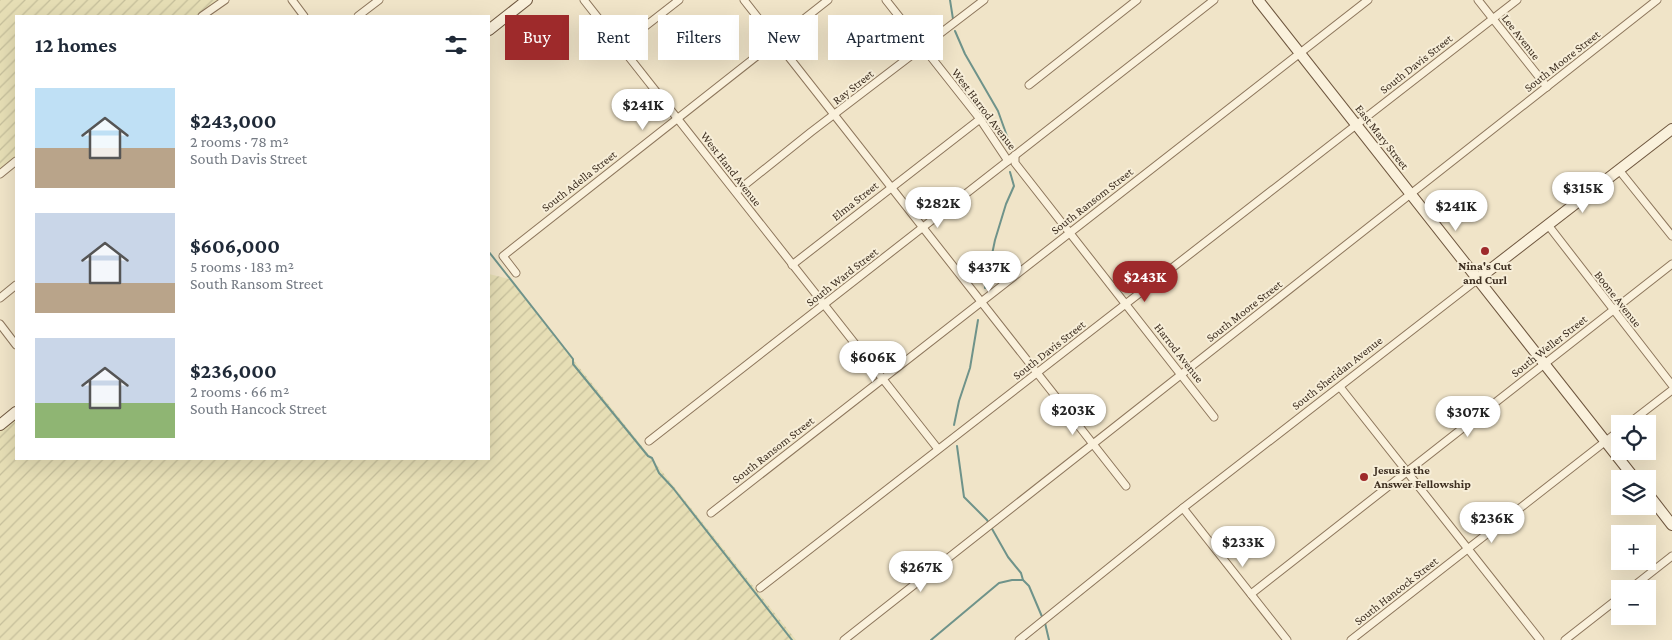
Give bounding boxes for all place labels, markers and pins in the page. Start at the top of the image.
pin: $241K [608,88,678,131]
pin: $315K [1548,172,1618,214]
pin: $282K [903,186,973,229]
pin: $241K [1421,190,1491,232]
marker: Nina's Cut and Curl [1479,245,1491,257]
pin: $437K [954,250,1024,293]
place label: Nina's Cut and Curl [1458,259,1512,287]
pin: $243K [1110,260,1180,303]
pin: $606K [838,340,908,383]
pin: $203K [1038,394,1108,436]
pin: $307K [1433,396,1503,438]
place label: Jesus is the Answer Fellowship [1372,463,1471,491]
marker: Jesus is the Answer Fellowship [1358,471,1370,483]
pin: $236K [1457,502,1527,544]
pin: $233K [1208,526,1278,568]
pin: $267K [886,550,956,593]

